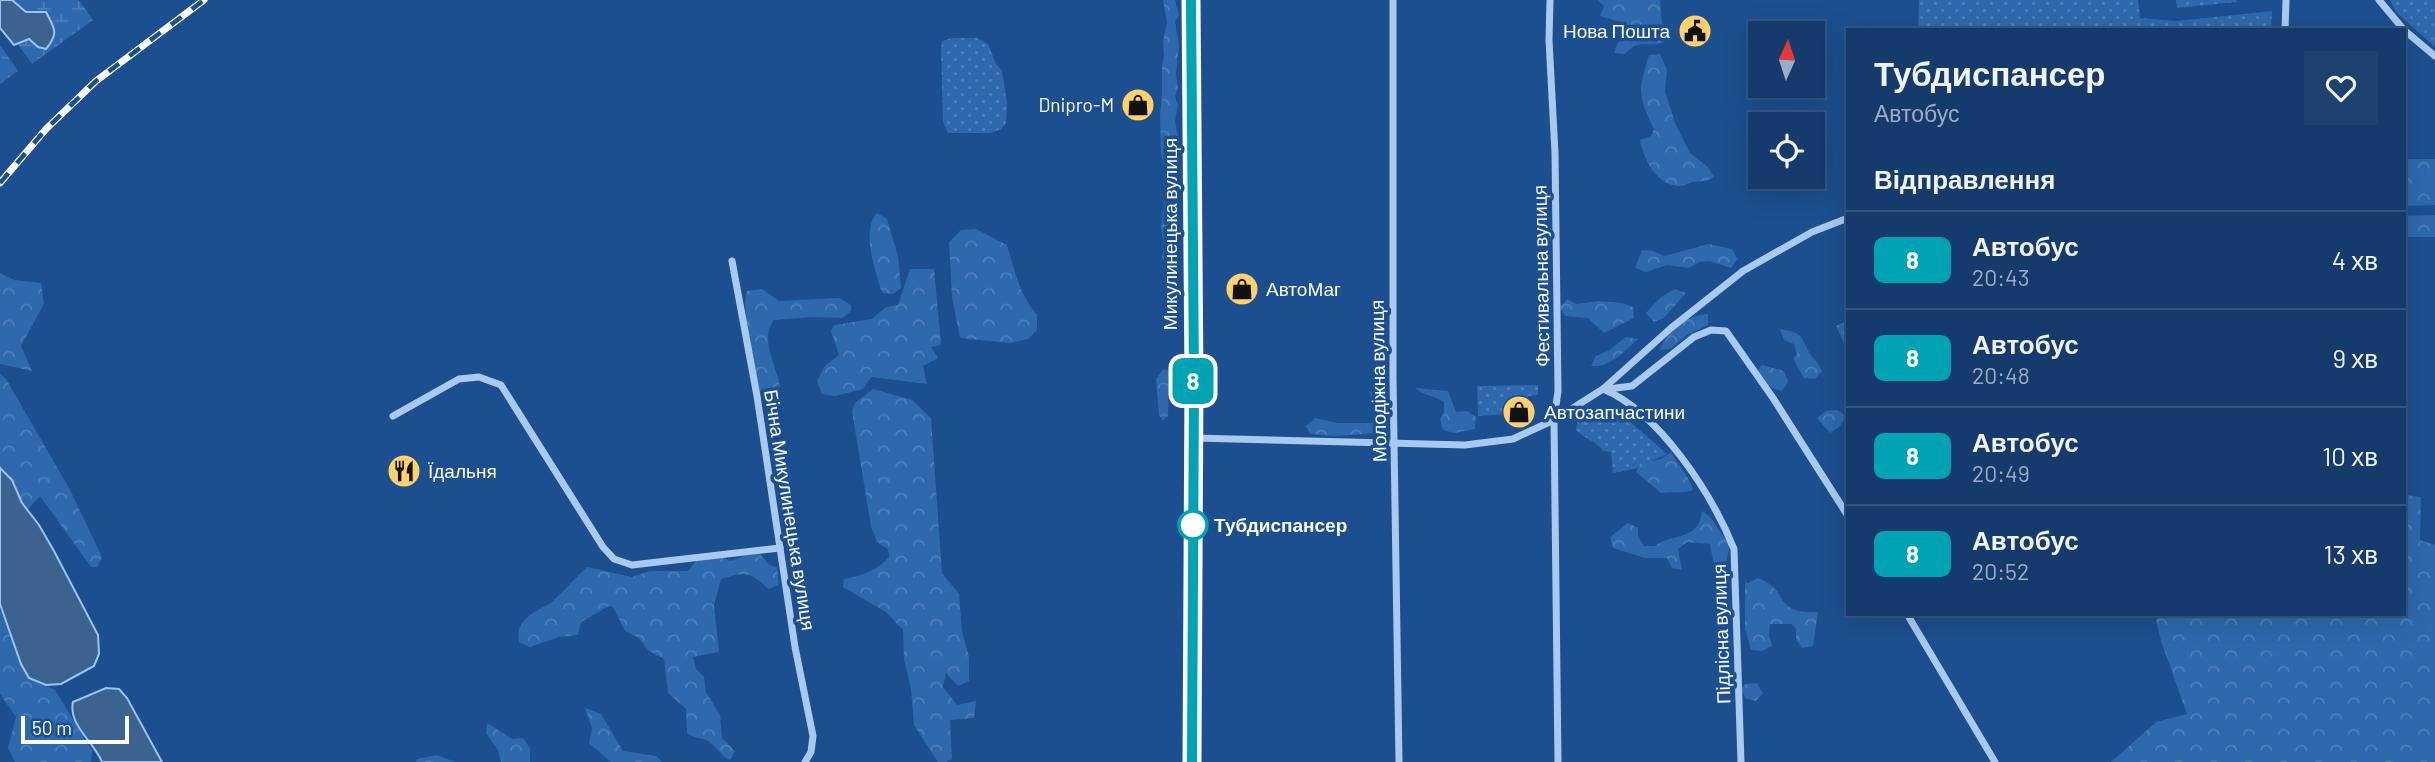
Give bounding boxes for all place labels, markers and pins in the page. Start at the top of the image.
public building icon: Нова Пошта [1676,12,1714,50]
place label: Нова Пошта [1563,19,1670,42]
shop icon: Dnipro-M [1119,86,1157,124]
place label: Dnipro-M [1038,93,1114,116]
shop icon: АвтоМаг [1223,270,1261,308]
place label: АвтоМаг [1266,277,1341,300]
shop icon: Автозапчастини [1500,393,1538,431]
place label: Автозапчастини [1544,400,1685,423]
restaurant icon: Їдальня [385,452,423,490]
place label: Їдальня [428,459,497,482]
marker: Тубдиспансер [1178,510,1208,540]
place label: Тубдиспансер [1214,513,1347,536]

